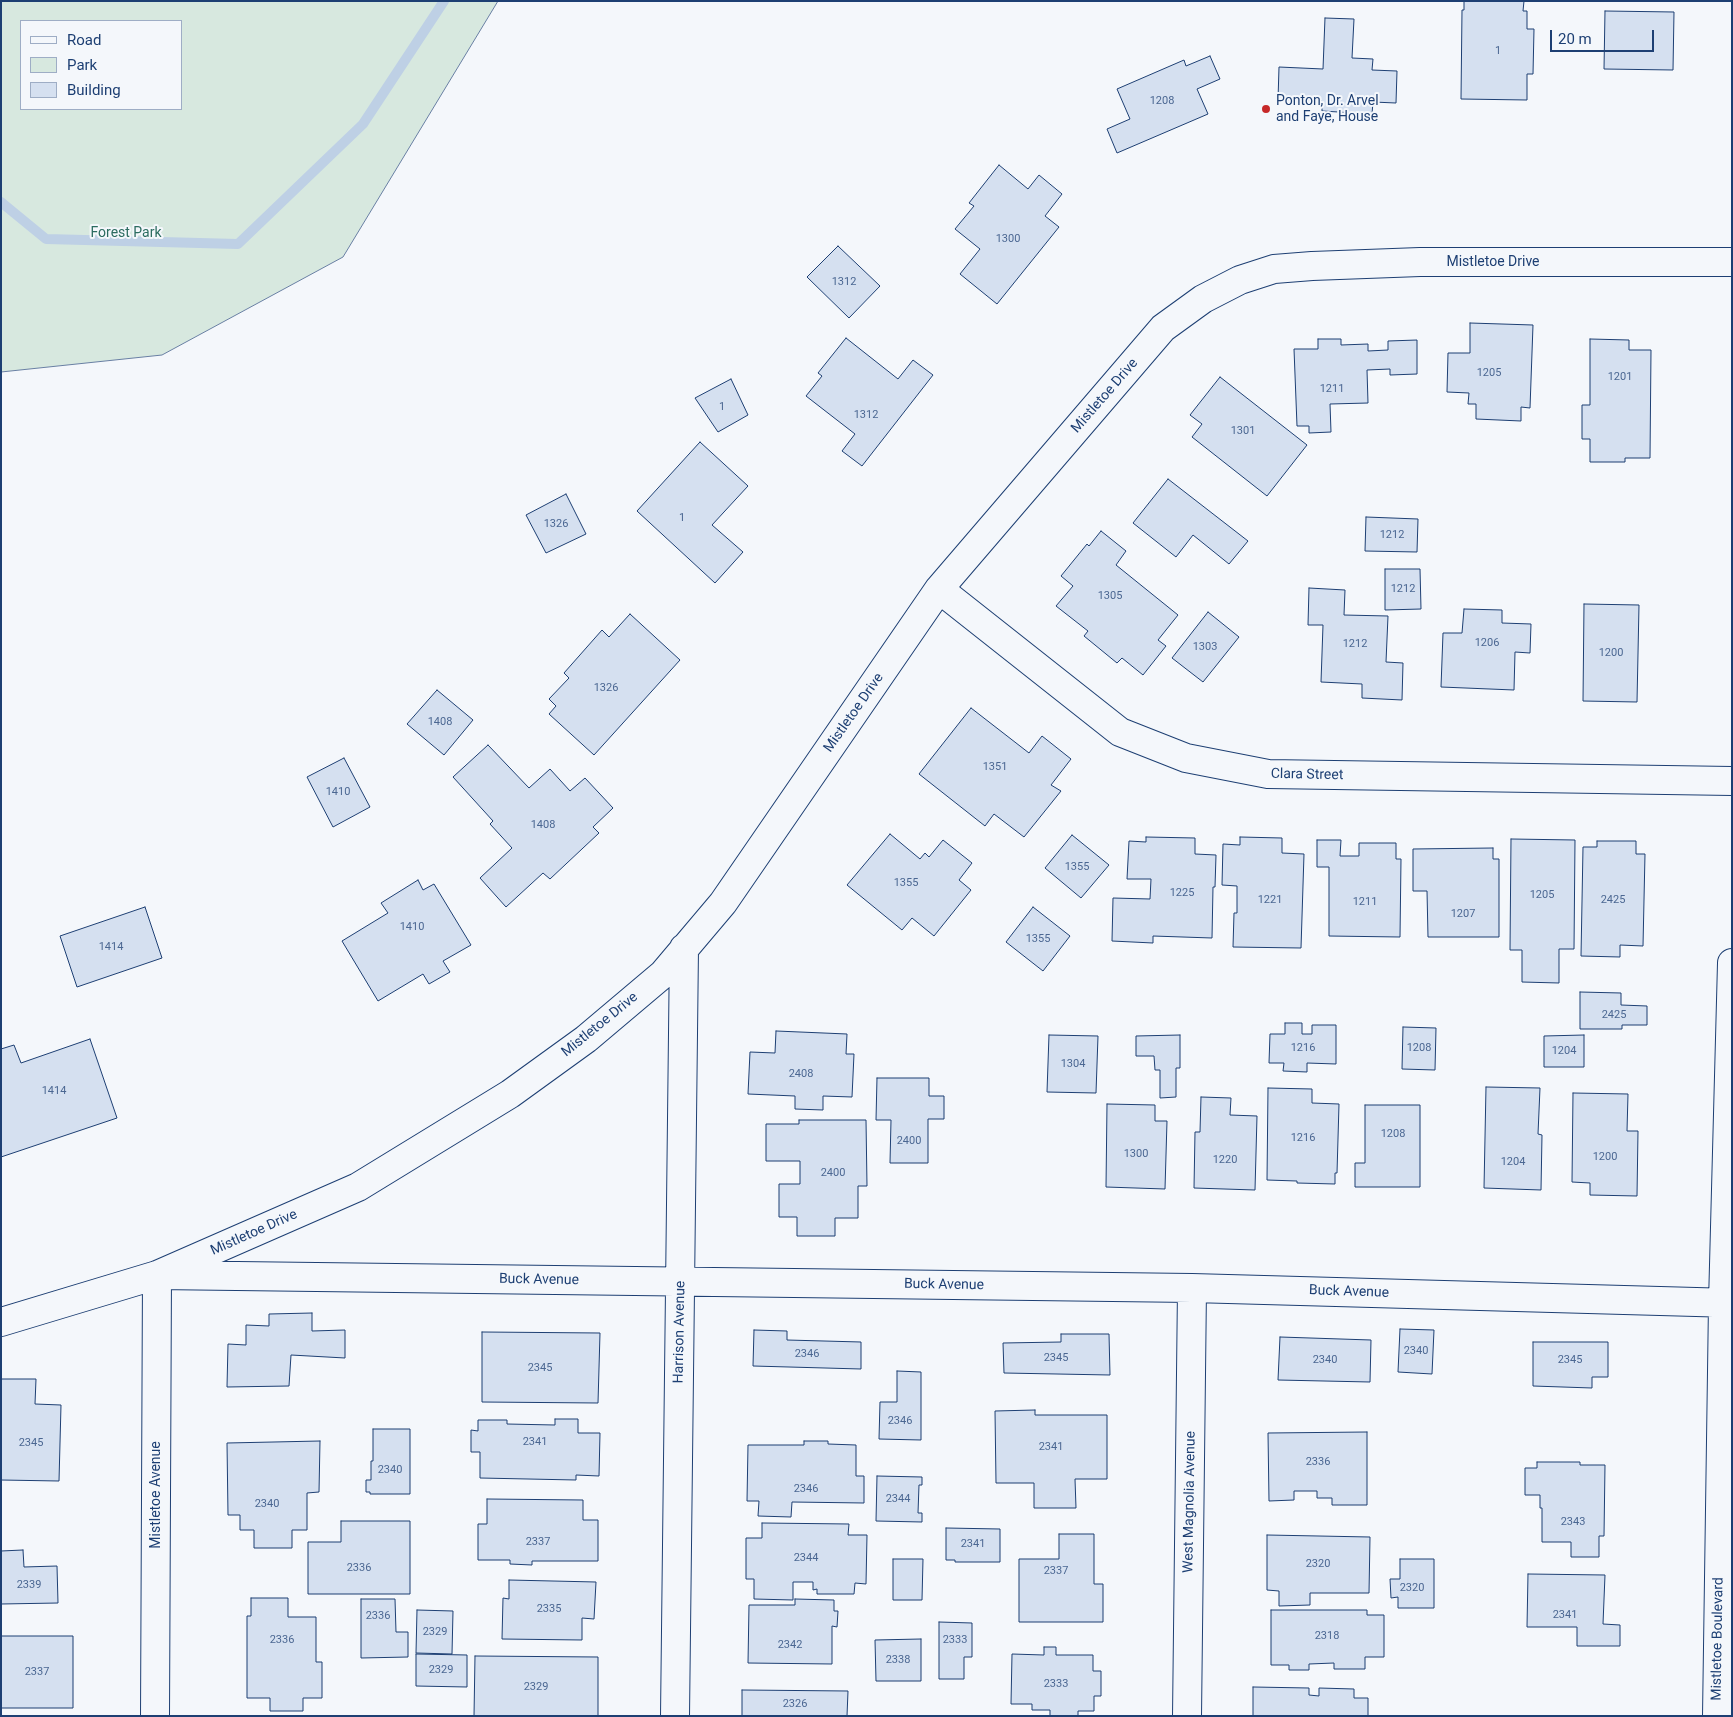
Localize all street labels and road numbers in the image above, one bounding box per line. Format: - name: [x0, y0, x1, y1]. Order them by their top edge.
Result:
- street label: Mistletoe Drive: [1446, 254, 1540, 270]
- street label: Mistletoe Drive: [1068, 355, 1142, 437]
- street label: Mistletoe Drive: [820, 670, 888, 756]
- street label: Clara Street: [1271, 766, 1343, 784]
- street label: Mistletoe Drive: [559, 989, 641, 1061]
- street label: Mistletoe Drive: [208, 1206, 300, 1260]
- street label: Buck Avenue: [499, 1271, 579, 1289]
- street label: Buck Avenue: [904, 1276, 984, 1294]
- street label: Harrison Avenue: [671, 1281, 689, 1383]
- street label: Buck Avenue: [1309, 1282, 1389, 1302]
- street label: West Magnolia Avenue: [1180, 1431, 1200, 1573]
- street label: Mistletoe Avenue: [148, 1441, 164, 1549]
- street label: Mistletoe Boulevard: [1709, 1577, 1727, 1701]

